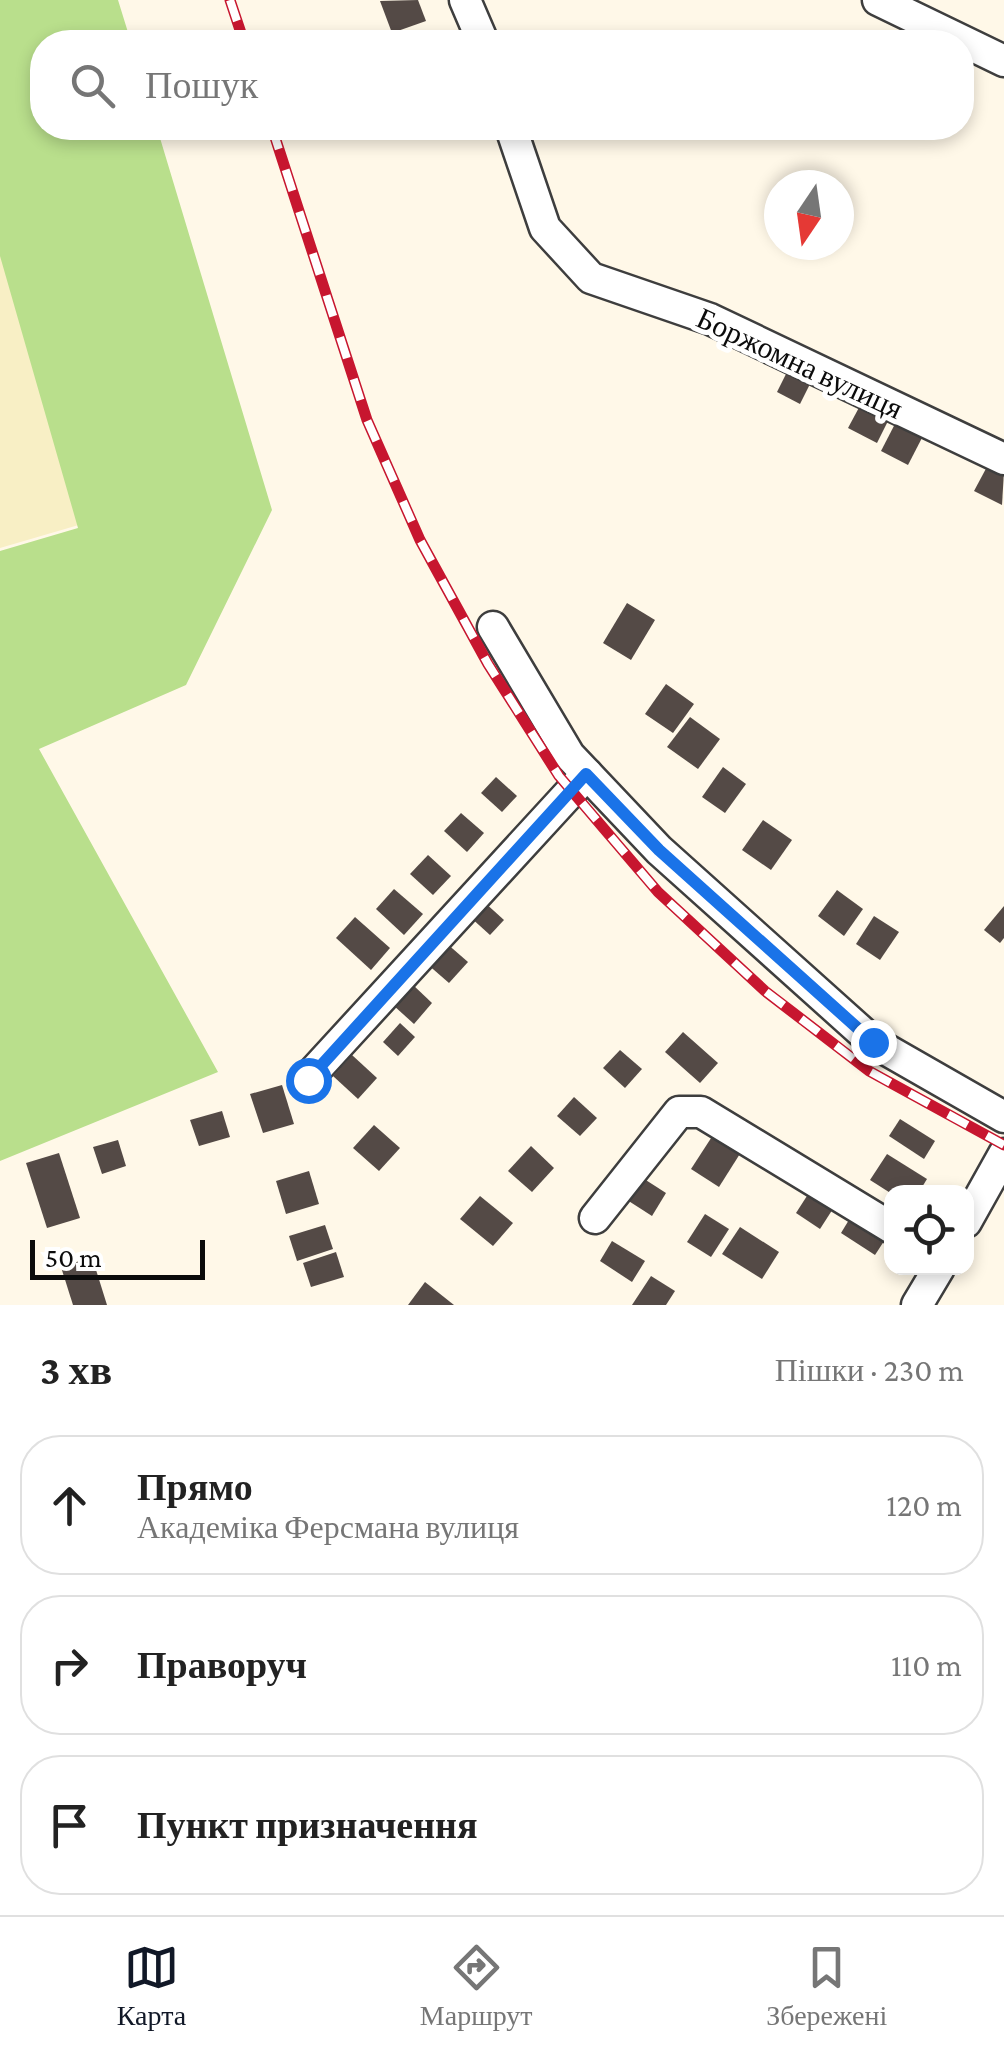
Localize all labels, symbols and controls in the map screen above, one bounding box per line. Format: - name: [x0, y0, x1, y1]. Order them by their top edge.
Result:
- search box: [30, 30, 974, 140]
- icon: search: [65, 58, 120, 113]
- text: Пошук: [145, 64, 258, 106]
- north arrow: [764, 170, 854, 260]
- street label: Боржомна вулиця: [692, 301, 908, 425]
- route end: [851, 1020, 897, 1066]
- route start: [286, 1058, 332, 1104]
- map controls: [884, 1185, 974, 1275]
- button: locate: [884, 1185, 974, 1275]
- scale bar: [30, 1235, 205, 1280]
- text: 50 m: [45, 1242, 102, 1273]
- text: 3 хв: [40, 1346, 112, 1393]
- text: Пішки · 230 m: [775, 1352, 964, 1388]
- text: Прямо: [137, 1466, 253, 1508]
- icon: ahead: [42, 1478, 97, 1533]
- text: 120 m: [886, 1487, 962, 1523]
- text: Академіка Ферсмана вулиця: [137, 1509, 519, 1545]
- icon: right: [42, 1638, 97, 1693]
- text: Праворуч: [137, 1644, 307, 1686]
- text: 110 m: [891, 1647, 962, 1683]
- icon: arrive: [42, 1798, 97, 1853]
- text: Пункт призначення: [137, 1804, 478, 1846]
- tab: Карта: [117, 1940, 186, 2032]
- tab: Маршрут: [420, 1940, 533, 2032]
- tab: Збережені: [766, 1940, 887, 2032]

